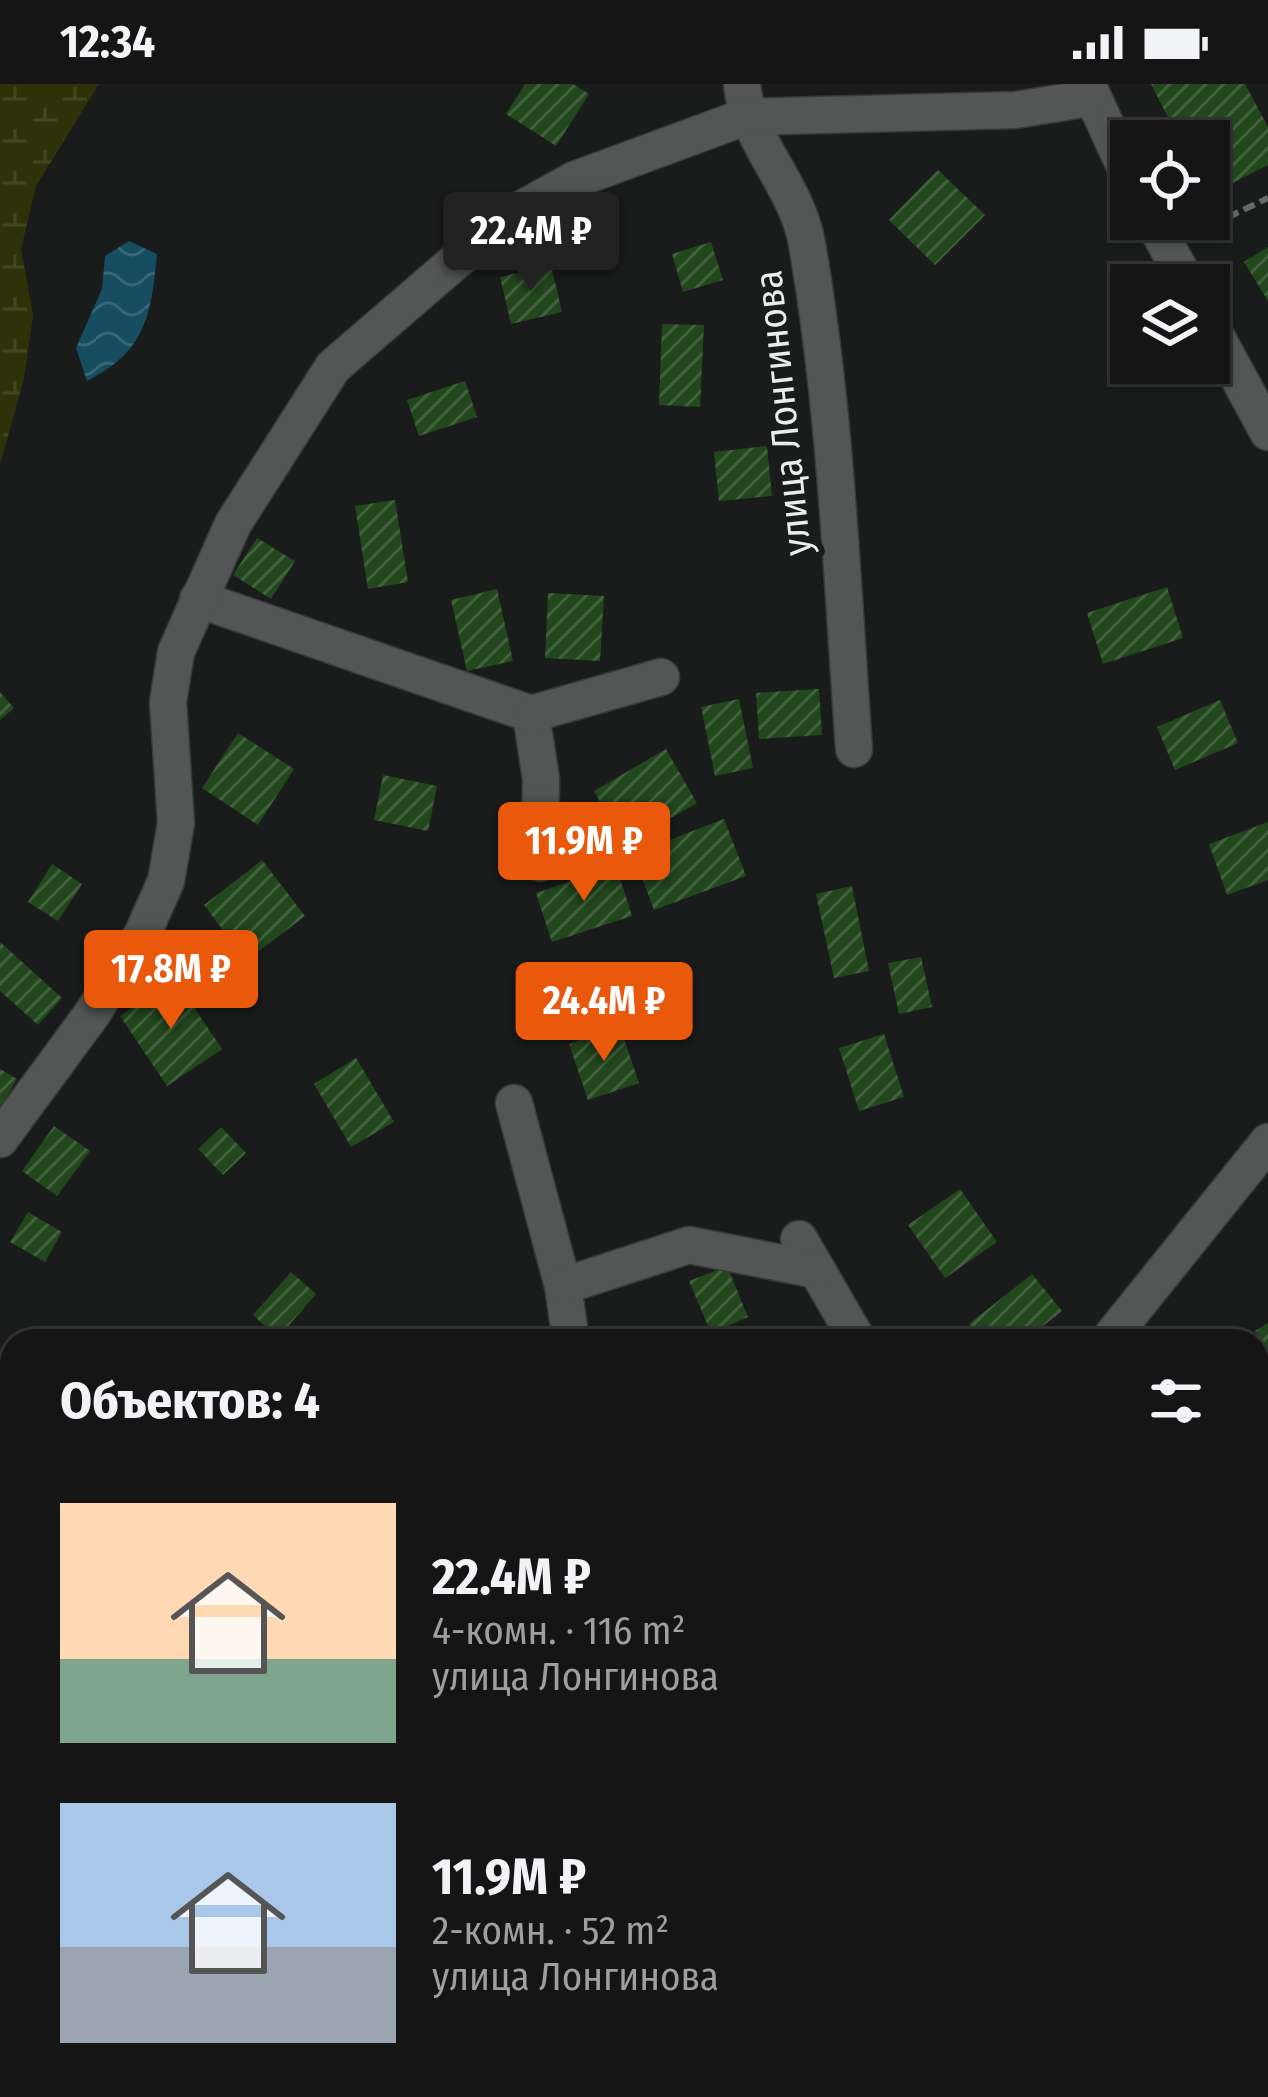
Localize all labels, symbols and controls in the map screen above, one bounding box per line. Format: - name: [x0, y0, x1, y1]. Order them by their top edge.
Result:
- text: 12:34: [60, 15, 155, 69]
- map controls: [1110, 120, 1230, 384]
- button: locate: [1110, 120, 1230, 240]
- pin: 22.4M ₽: [420, 192, 642, 294]
- text: 22.4M ₽: [470, 208, 592, 254]
- button: layers: [1110, 264, 1230, 384]
- street label: улица Лонгинова: [745, 268, 821, 558]
- pin: 11.9M ₽: [473, 802, 695, 904]
- text: 11.9M ₽: [525, 818, 643, 864]
- pin: 17.8M ₽: [60, 930, 282, 1032]
- text: 17.8M ₽: [111, 946, 231, 992]
- pin: 24.4M ₽: [493, 962, 715, 1064]
- text: 24.4M ₽: [543, 978, 665, 1024]
- icon: filters: [1143, 1368, 1209, 1434]
- text: Объектов: 4: [60, 1370, 320, 1432]
- text: 22.4M ₽: [432, 1546, 591, 1608]
- icon: home: [156, 1551, 300, 1695]
- text: 4-комн. · 116 m²: [432, 1608, 685, 1654]
- text: улица Лонгинова: [432, 1654, 719, 1700]
- text: 11.9M ₽: [432, 1846, 586, 1908]
- icon: home: [156, 1851, 300, 1995]
- text: 2-комн. · 52 m²: [432, 1908, 669, 1954]
- text: улица Лонгинова: [432, 1954, 719, 2000]

